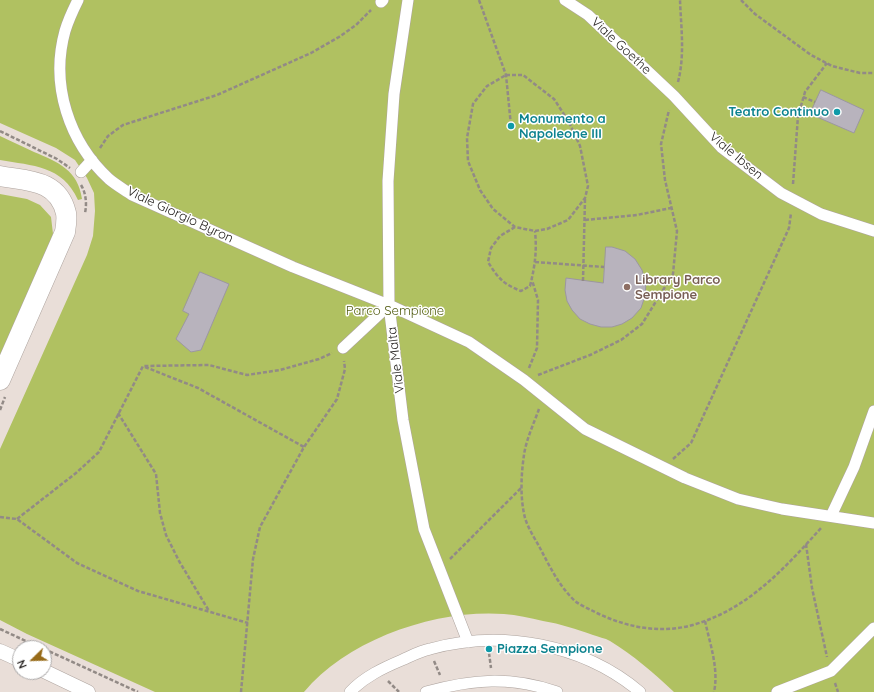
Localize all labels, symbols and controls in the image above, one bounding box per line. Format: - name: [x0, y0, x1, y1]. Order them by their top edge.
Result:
- street label: Viale Goethe: [588, 14, 654, 78]
- place label: Teatro Continuo: [728, 104, 829, 120]
- marker: Teatro Continuo: [832, 107, 842, 117]
- place label: Monumento a Napoleone III: [519, 111, 606, 142]
- marker: Monumento a Napoleone III: [506, 121, 516, 131]
- street label: Viale Ibsen: [706, 129, 766, 183]
- street label: Viale Giorgio Byron: [124, 183, 236, 247]
- place label: Library Parco Sempione: [635, 272, 720, 303]
- marker: Library Parco Sempione: [622, 282, 632, 292]
- park label: Parco Sempione: [346, 303, 444, 319]
- street label: Viale Malta: [384, 326, 408, 394]
- north arrow: [12, 640, 52, 680]
- place label: Piazza Sempione: [497, 641, 603, 657]
- marker: Piazza Sempione: [484, 644, 494, 654]
- text: N: [14, 658, 30, 671]

